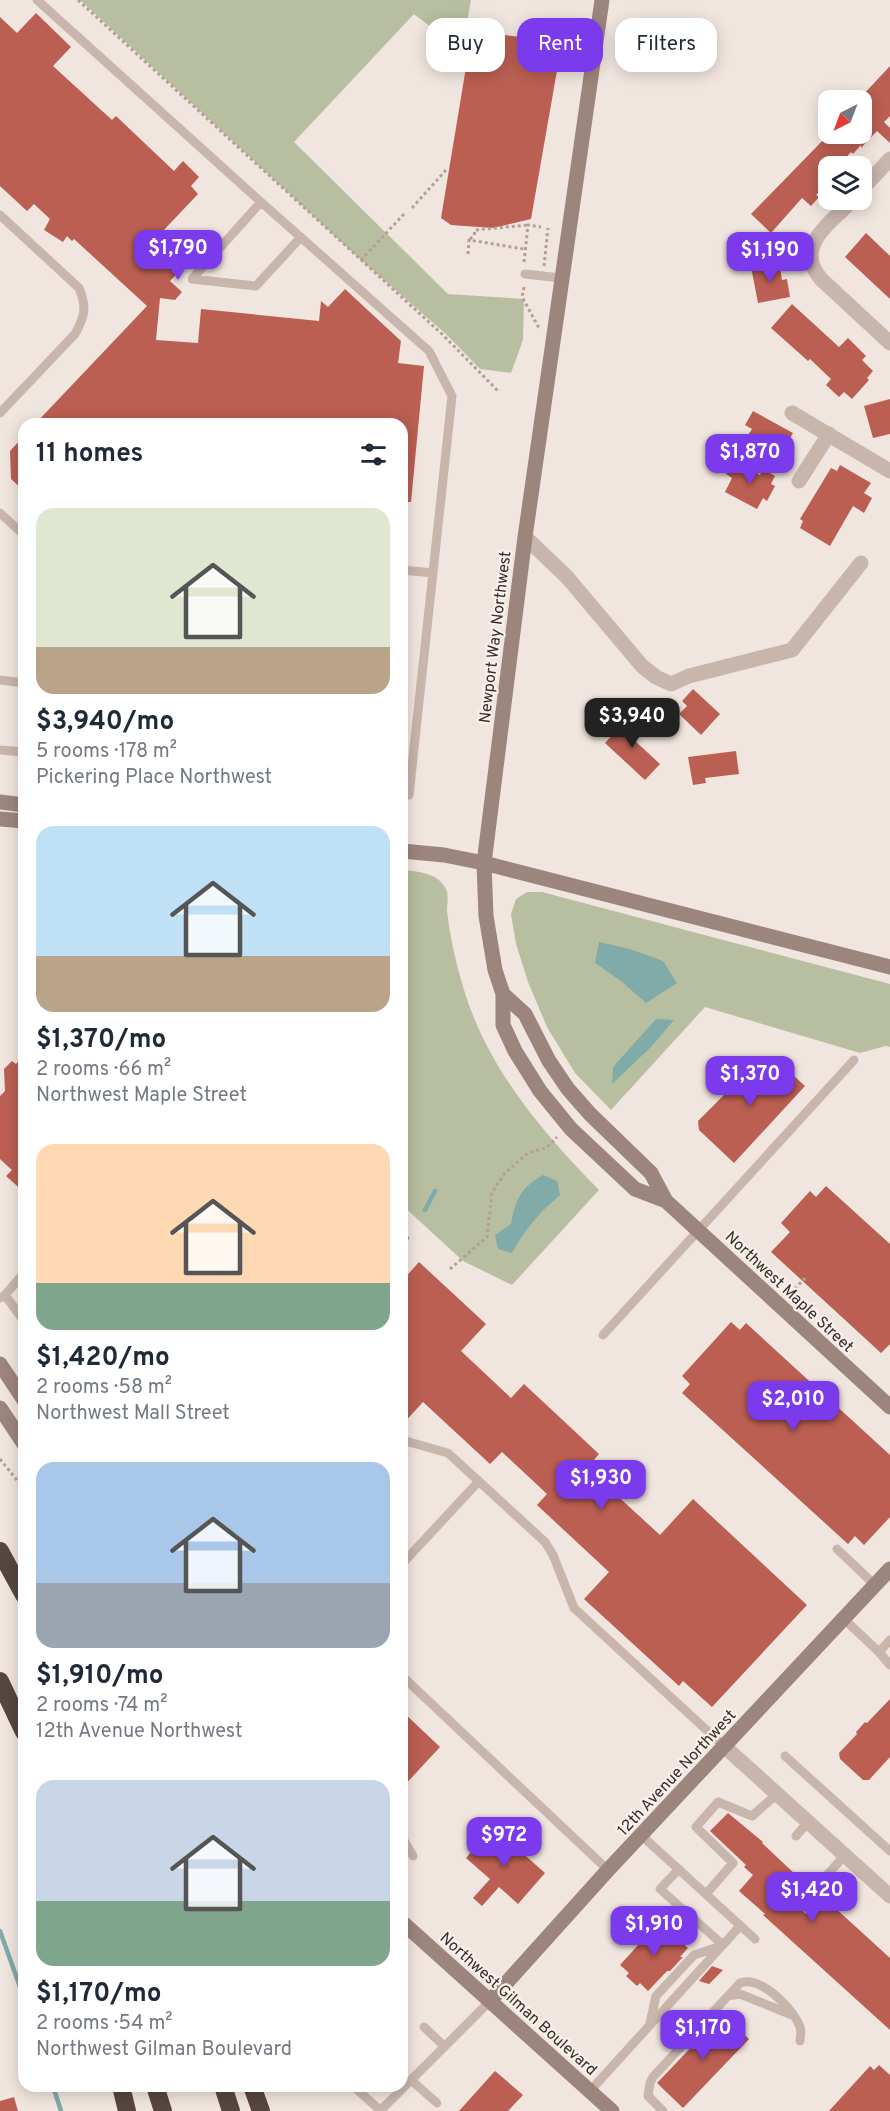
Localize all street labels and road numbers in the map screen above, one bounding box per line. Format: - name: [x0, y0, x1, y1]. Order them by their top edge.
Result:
- street label: Newport Way Northwest: [475, 550, 516, 724]
- street label: Northwest Maple Street: [720, 1228, 857, 1357]
- street label: 12th Avenue Northwest: [614, 1706, 741, 1841]
- street label: Northwest Gilman Boulevard: [435, 1929, 600, 2080]

